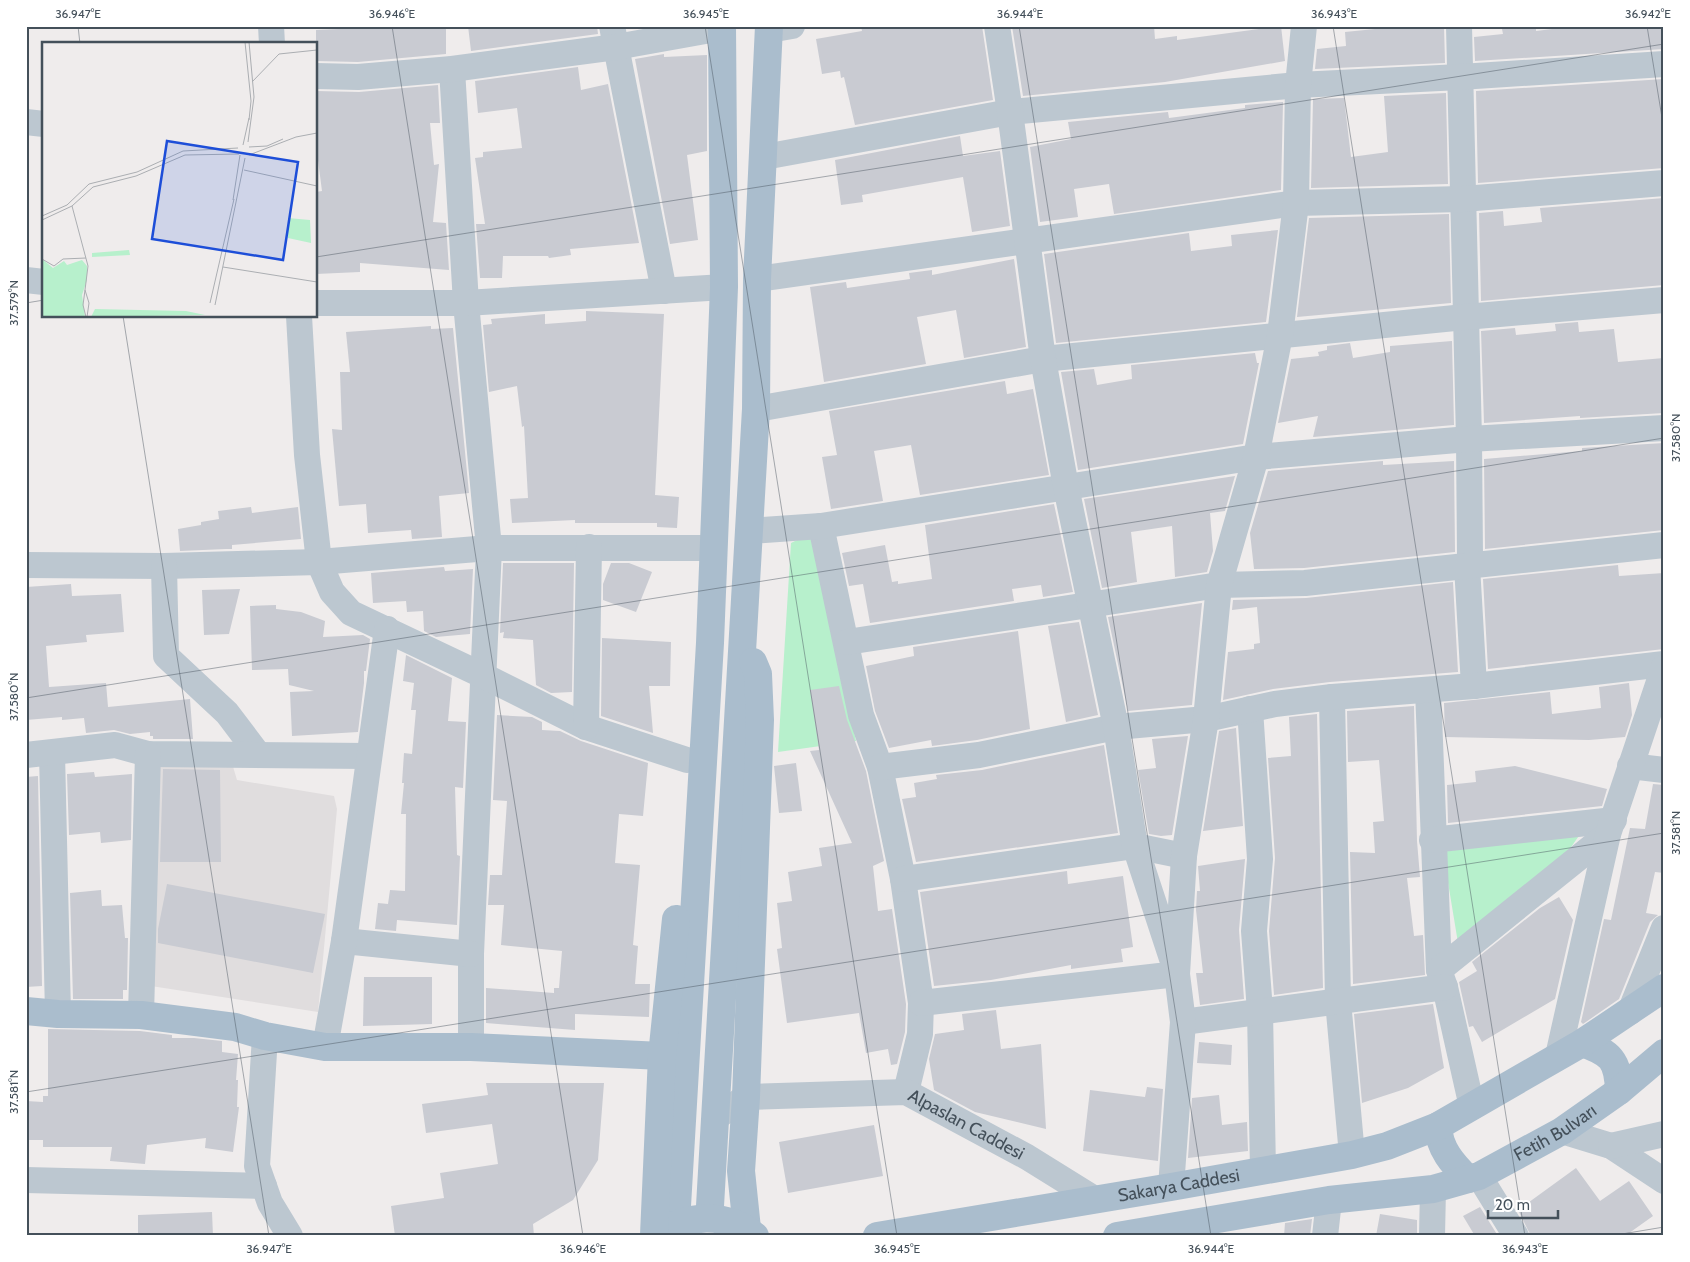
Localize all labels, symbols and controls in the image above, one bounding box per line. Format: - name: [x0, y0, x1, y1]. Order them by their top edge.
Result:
- text: 36.947°E: [55, 6, 101, 21]
- text: 36.946°E: [369, 6, 416, 21]
- text: 36.945°E: [683, 6, 729, 21]
- text: 36.944°E: [997, 6, 1044, 21]
- text: 36.943°E: [1311, 6, 1357, 21]
- text: 36.942°E: [1625, 6, 1671, 21]
- inset map: [42, 42, 318, 318]
- text: 37.579°N: [6, 280, 21, 326]
- text: 37.580°N: [1668, 414, 1683, 462]
- text: 37.580°N: [6, 673, 21, 721]
- text: 37.581°N: [1668, 811, 1683, 855]
- text: 37.581°N: [6, 1070, 21, 1114]
- street label: Alpaslan Caddesi: [904, 1084, 1028, 1165]
- street label: Fetih Bulvarı: [1510, 1099, 1601, 1166]
- street label: Sakarya Caddesi: [1116, 1164, 1241, 1207]
- scale bar: [1488, 1187, 1558, 1219]
- text: 20 m: [1495, 1196, 1530, 1214]
- text: 36.947°E: [246, 1241, 292, 1256]
- text: 36.946°E: [560, 1241, 607, 1256]
- text: 36.945°E: [874, 1241, 920, 1256]
- text: 36.944°E: [1188, 1241, 1235, 1256]
- text: 36.943°E: [1502, 1241, 1548, 1256]

